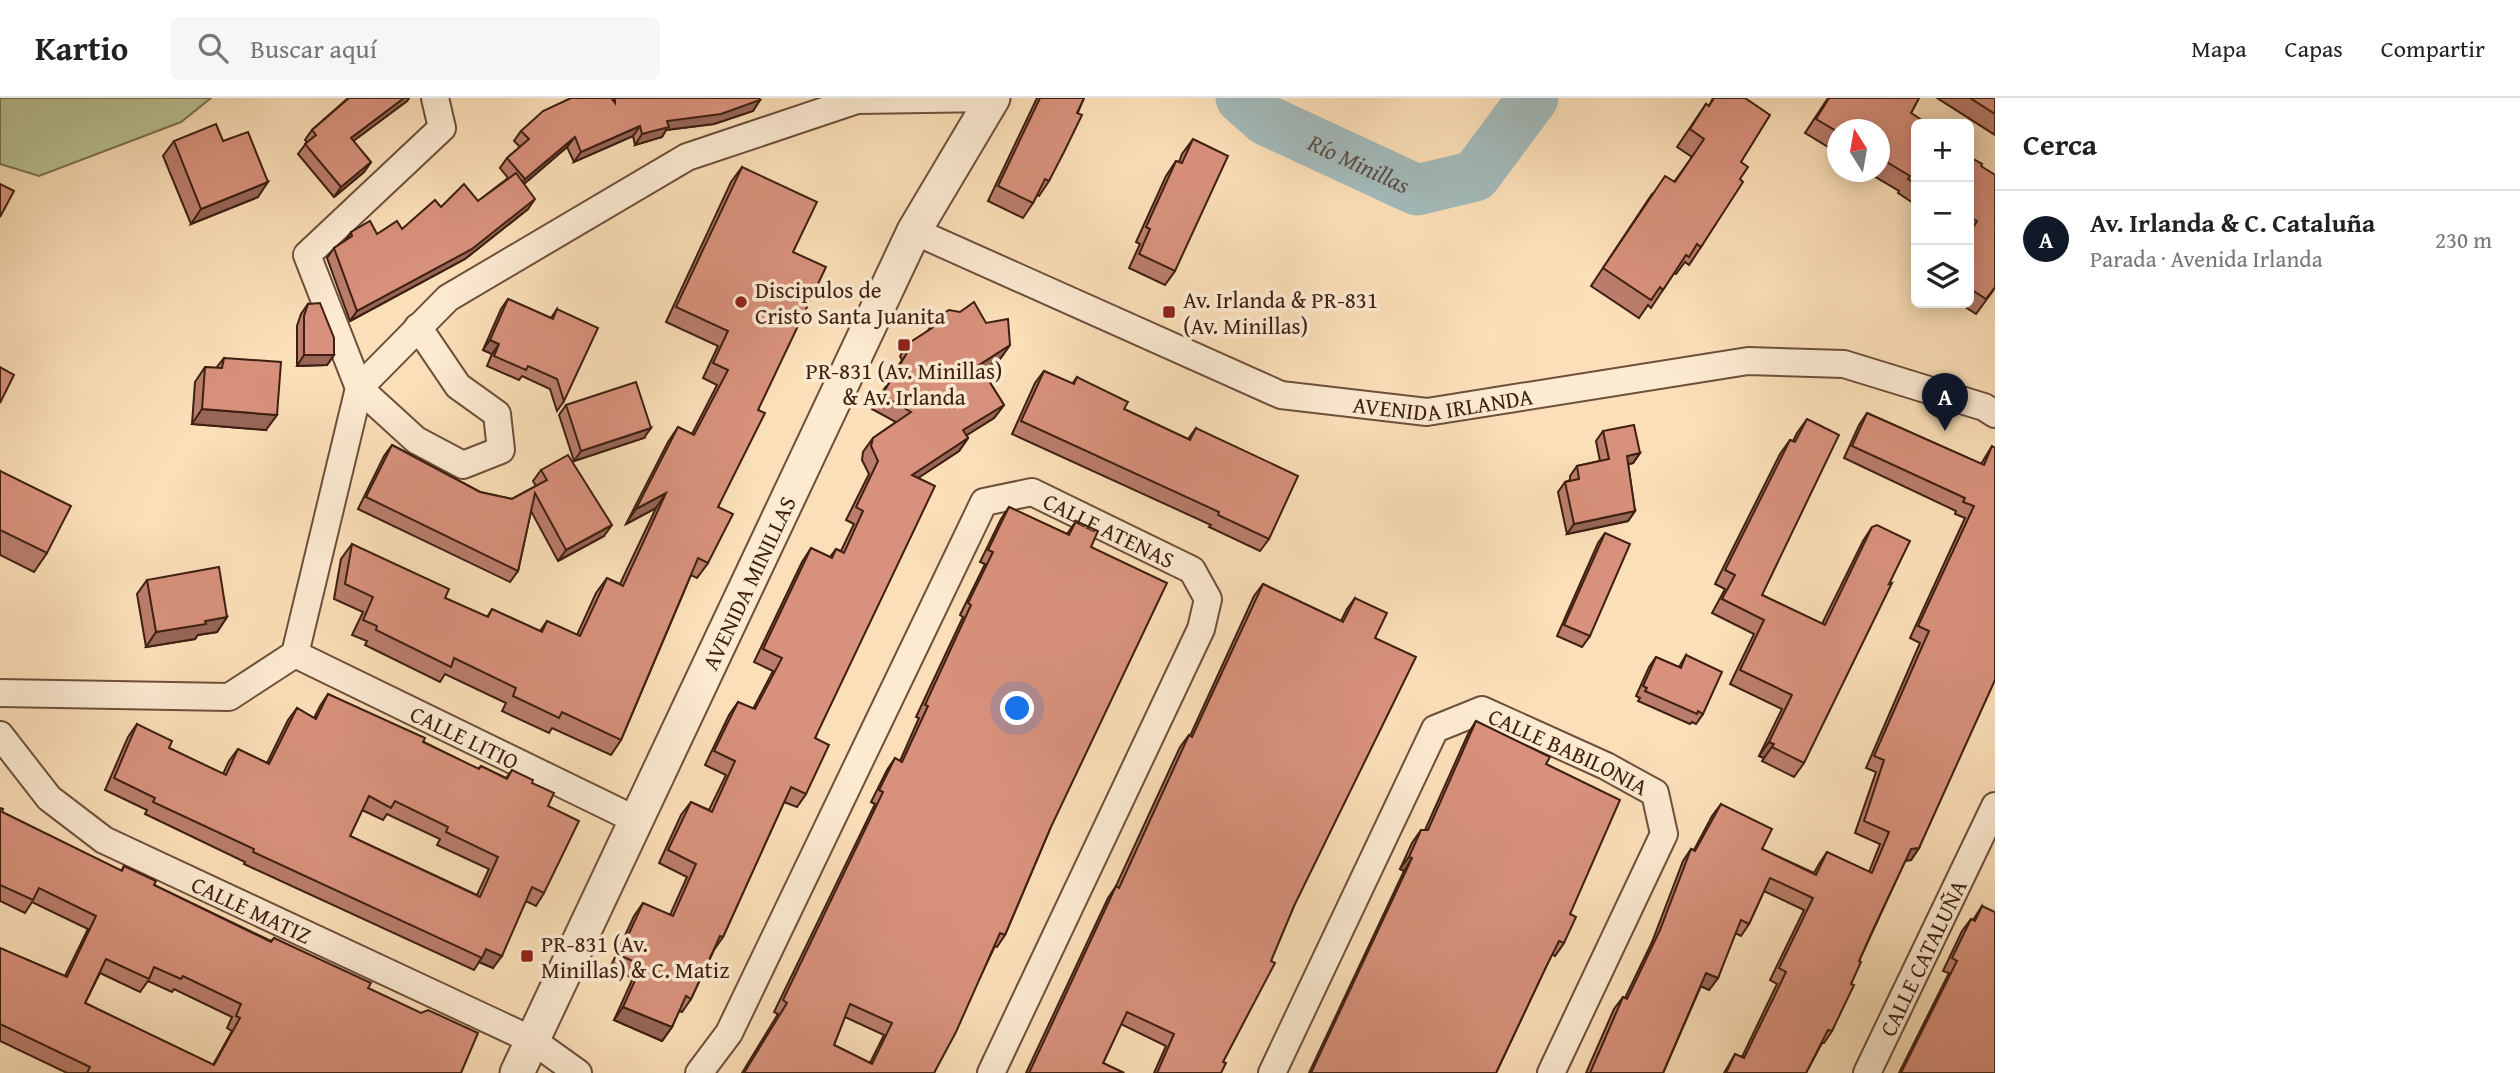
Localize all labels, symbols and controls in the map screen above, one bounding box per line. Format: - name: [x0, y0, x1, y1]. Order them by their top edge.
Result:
- search box: [170, 17, 660, 80]
- text: Kartio: [35, 24, 128, 72]
- icon: search: [194, 29, 232, 67]
- text: Buscar aquí: [250, 29, 377, 68]
- text: Mapa: [2191, 31, 2247, 66]
- text: Capas: [2285, 31, 2343, 66]
- text: Compartir: [2381, 31, 2485, 66]
- north arrow: [1827, 119, 1890, 182]
- map controls: [1911, 119, 1974, 308]
- button: +: [1911, 119, 1974, 182]
- text: Cerca: [2023, 122, 2097, 166]
- water label: Río Minillas: [1302, 124, 1416, 202]
- button: −: [1911, 182, 1974, 245]
- text: Av. Irlanda & C. Cataluña: [2090, 203, 2375, 242]
- text: A: [2039, 223, 2053, 256]
- text: 230 m: [2435, 223, 2492, 256]
- text: Parada · Avenida Irlanda: [2090, 242, 2323, 275]
- button: layers: [1911, 245, 1974, 308]
- place label: Discipulos de Cristo Santa Juanita: [755, 273, 946, 332]
- place label: Av. Irlanda & PR-831 (Av. Minillas): [1183, 283, 1378, 342]
- marker: Discipulos de Cristo Santa Juanita: [733, 294, 749, 310]
- marker: Av. Irlanda & PR-831 (Av. Minillas): [1161, 304, 1177, 320]
- marker: PR-831 (Av. Minillas) & Av. Irlanda: [896, 337, 912, 353]
- place label: PR-831 (Av. Minillas) & Av. Irlanda: [806, 354, 1002, 413]
- pin: A: [1922, 373, 1968, 431]
- street label: AVENIDA IRLANDA: [1351, 379, 1535, 428]
- street label: CALLE ATENAS: [1038, 484, 1181, 576]
- street label: AVENIDA MINILLAS: [693, 490, 803, 675]
- your location: [1000, 691, 1034, 725]
- street label: CALLE LITIO: [405, 696, 525, 777]
- street label: CALLE BABILONIA: [1483, 699, 1655, 803]
- street label: CALLE MATIZ: [186, 867, 317, 951]
- street label: CALLE CATALUÑA: [1871, 874, 1974, 1042]
- place label: PR-831 (Av. Minillas) & C. Matiz: [541, 927, 729, 986]
- marker: PR-831 (Av. Minillas) & C. Matiz: [519, 948, 535, 964]

